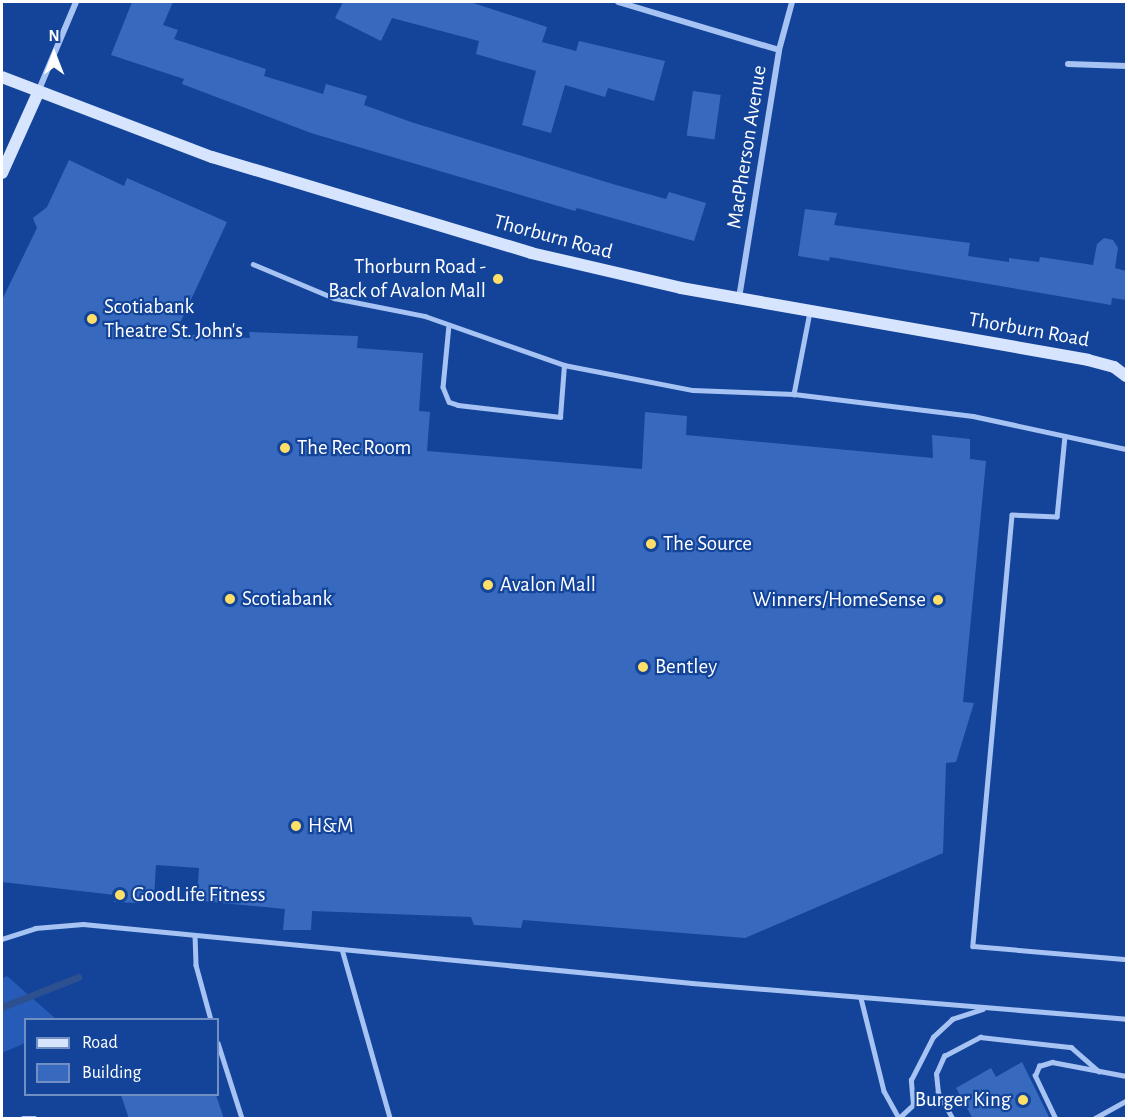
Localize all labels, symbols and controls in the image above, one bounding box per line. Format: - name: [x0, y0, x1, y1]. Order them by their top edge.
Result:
- north arrow: [24, 24, 84, 84]
- text: N: [48, 28, 60, 44]
- street label: MacPherson Avenue: [722, 63, 772, 231]
- street label: Thorburn Road: [491, 209, 615, 265]
- place label: Thorburn Road - Back of Avalon Mall: [328, 254, 486, 304]
- marker: Thorburn Road - Back of Avalon Mall: [491, 272, 505, 286]
- place label: Scotiabank Theatre St. John's: [104, 294, 243, 344]
- street label: Thorburn Road: [967, 307, 1091, 353]
- marker: Scotiabank Theatre St. John's: [85, 312, 99, 326]
- place label: The Rec Room: [297, 435, 411, 461]
- marker: The Rec Room: [278, 441, 292, 455]
- place label: The Source: [663, 531, 752, 557]
- marker: The Source: [644, 537, 658, 551]
- place label: Avalon Mall: [500, 572, 596, 598]
- marker: Avalon Mall: [481, 578, 495, 592]
- place label: Scotiabank: [242, 586, 332, 612]
- place label: Winners/HomeSense: [752, 587, 926, 613]
- marker: Scotiabank: [223, 592, 237, 606]
- marker: Winners/HomeSense: [931, 593, 945, 607]
- place label: Bentley: [655, 654, 717, 680]
- marker: Bentley: [636, 660, 650, 674]
- place label: H&M: [308, 813, 354, 839]
- marker: H&M: [289, 819, 303, 833]
- place label: GoodLife Fitness: [132, 882, 266, 908]
- marker: GoodLife Fitness: [113, 888, 127, 902]
- legend: [24, 1018, 219, 1096]
- text: Road: [82, 1034, 118, 1052]
- text: Building: [82, 1064, 141, 1082]
- place label: Burger King: [915, 1087, 1011, 1113]
- marker: Burger King: [1016, 1093, 1030, 1107]

